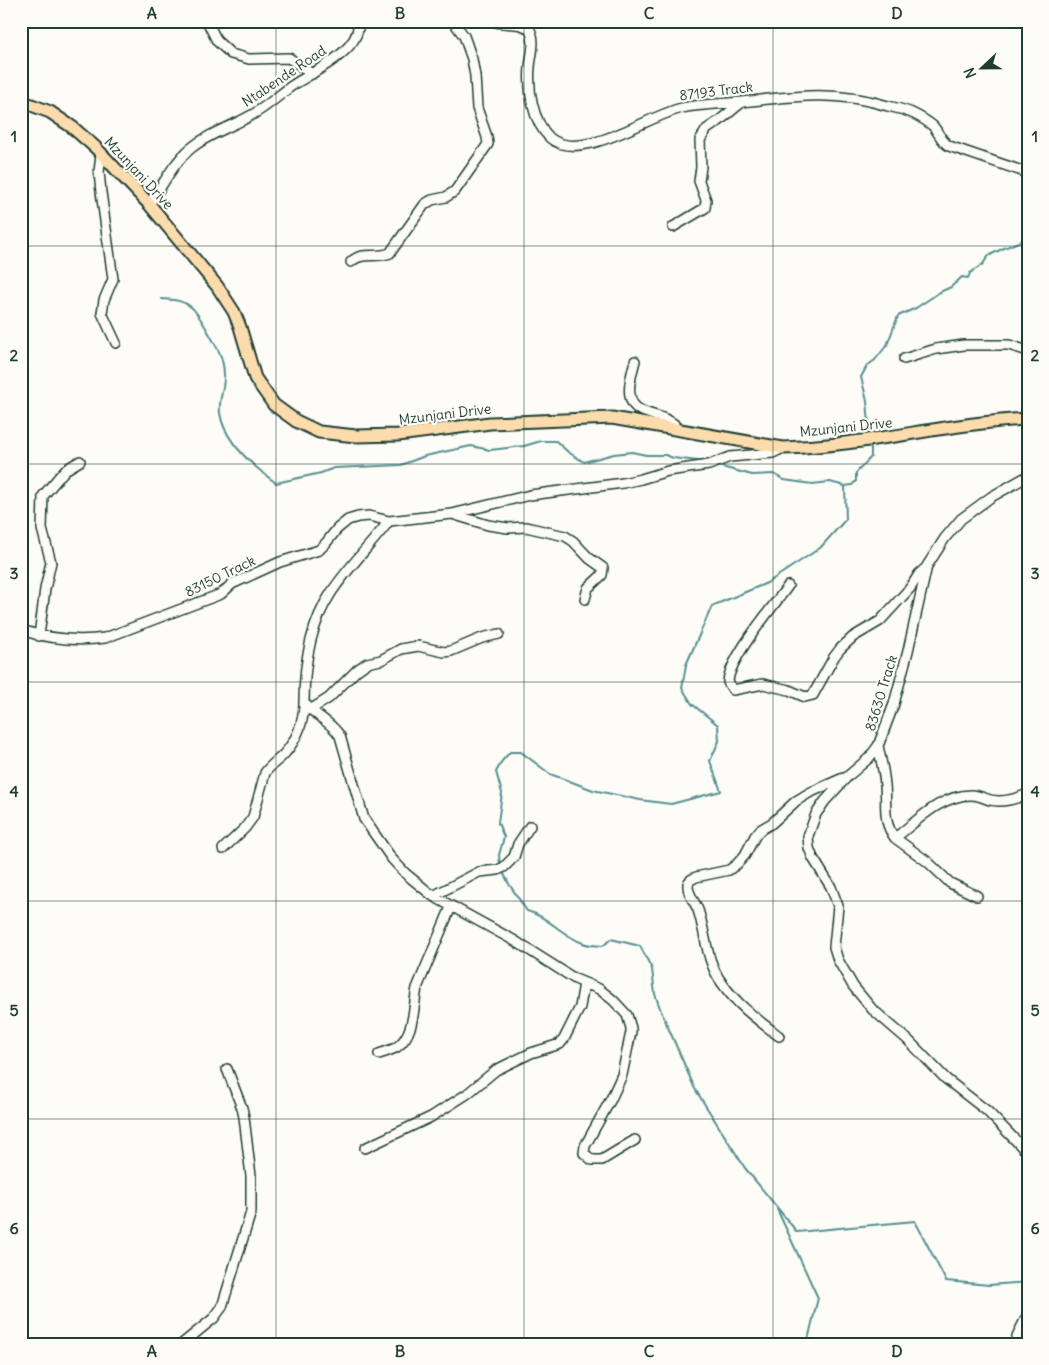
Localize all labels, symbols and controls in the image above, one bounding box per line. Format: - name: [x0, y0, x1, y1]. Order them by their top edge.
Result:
- text: A: [147, 3, 157, 23]
- text: B: [395, 3, 406, 23]
- text: C: [644, 3, 655, 23]
- text: D: [891, 3, 903, 23]
- street label: Ntabende Road: [239, 41, 329, 111]
- north arrow: [956, 42, 1006, 92]
- text: N: [960, 65, 980, 81]
- street label: 87193 Track: [678, 78, 754, 104]
- text: 1: [11, 126, 17, 146]
- text: 1: [1032, 126, 1038, 146]
- street label: Mzunjani Drive: [101, 133, 177, 213]
- text: 2: [10, 345, 19, 365]
- text: 2: [1031, 345, 1040, 365]
- street label: Mzunjani Drive: [398, 399, 492, 429]
- street label: Mzunjani Drive: [799, 413, 893, 441]
- street label: 83150 Track: [182, 551, 258, 601]
- text: 3: [9, 563, 19, 583]
- text: 3: [1030, 563, 1040, 583]
- street label: 83630 Track: [861, 653, 901, 733]
- text: 4: [9, 781, 19, 801]
- text: 4: [1030, 781, 1040, 801]
- text: 5: [9, 1000, 19, 1020]
- text: 5: [1030, 1000, 1040, 1020]
- text: 6: [9, 1218, 19, 1238]
- text: 6: [1030, 1218, 1040, 1238]
- text: A: [147, 1341, 157, 1361]
- text: B: [395, 1341, 406, 1361]
- text: C: [644, 1341, 655, 1361]
- text: D: [891, 1341, 903, 1361]

